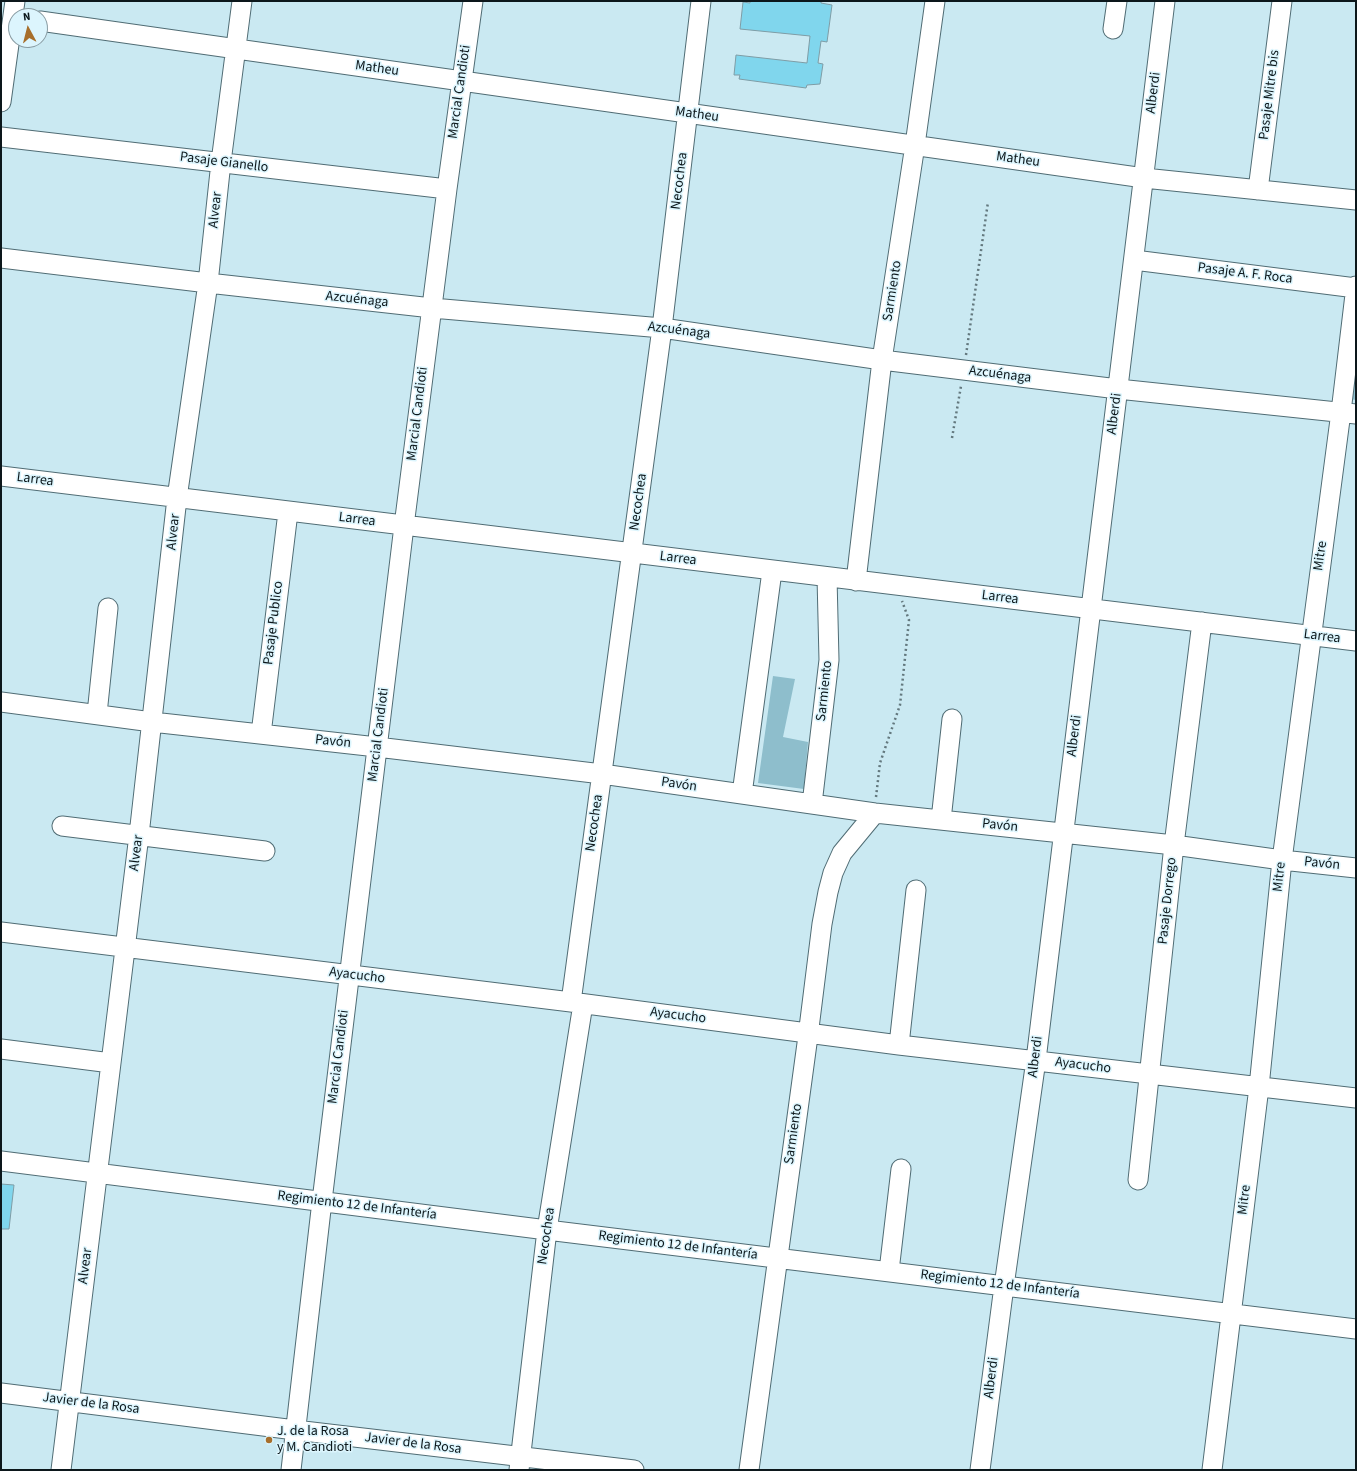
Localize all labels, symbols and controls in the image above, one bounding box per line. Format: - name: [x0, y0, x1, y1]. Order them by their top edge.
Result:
- north arrow: [8, 8, 48, 48]
- text: N: [22, 9, 31, 24]
- street label: Marcial Candioti: [445, 44, 475, 140]
- street label: Pasaje Mitre bis: [1256, 49, 1284, 141]
- street label: Matheu: [354, 58, 400, 80]
- street label: Alberdi: [1143, 71, 1165, 115]
- street label: Matheu: [674, 104, 720, 126]
- street label: Pasaje Gianello: [179, 149, 269, 177]
- street label: Matheu: [995, 149, 1041, 171]
- street label: Necochea: [668, 151, 692, 211]
- street label: Alvear: [206, 191, 226, 229]
- street label: Sarmiento: [880, 259, 906, 323]
- street label: Pasaje A. F. Roca: [1197, 260, 1293, 288]
- street label: Azcuénaga: [325, 288, 389, 312]
- street label: Azcuénaga: [647, 319, 711, 343]
- street label: Azcuénaga: [968, 363, 1032, 387]
- street label: Marcial Candioti: [404, 366, 432, 462]
- street label: Alberdi: [1104, 392, 1126, 436]
- street label: Larrea: [15, 469, 55, 491]
- street label: Necochea: [627, 472, 651, 532]
- street label: Larrea: [337, 509, 377, 531]
- street label: Alvear: [164, 513, 184, 551]
- street label: Mitre: [1311, 540, 1331, 572]
- street label: Larrea: [658, 548, 698, 570]
- street label: Pasaje Publico: [261, 580, 287, 666]
- street label: Larrea: [980, 587, 1020, 609]
- street label: Larrea: [1302, 626, 1342, 648]
- street label: Sarmiento: [813, 660, 837, 722]
- street label: Marcial Candioti: [365, 687, 393, 783]
- street label: Alberdi: [1064, 714, 1086, 758]
- street label: Pavón: [314, 732, 352, 752]
- street label: Pavón: [660, 774, 698, 796]
- street label: Necochea: [583, 793, 607, 853]
- street label: Pavón: [981, 816, 1019, 836]
- street label: Alvear: [126, 834, 148, 872]
- street label: Pavón: [1303, 854, 1341, 874]
- street label: Pasaje Dorrego: [1155, 857, 1181, 945]
- street label: Mitre: [1270, 861, 1290, 893]
- street label: Ayacucho: [328, 964, 386, 988]
- street label: Ayacucho: [649, 1004, 707, 1028]
- street label: Marcial Candioti: [325, 1009, 353, 1105]
- street label: Alberdi: [1025, 1035, 1047, 1079]
- street label: Ayacucho: [1054, 1054, 1112, 1078]
- street label: Sarmiento: [781, 1103, 807, 1165]
- street label: Mitre: [1235, 1184, 1255, 1216]
- street label: Regimiento 12 de Infantería: [276, 1188, 438, 1224]
- street label: Necochea: [535, 1206, 559, 1266]
- street label: Regimiento 12 de Infantería: [597, 1228, 759, 1264]
- street label: Alvear: [75, 1247, 97, 1285]
- street label: Regimiento 12 de Infantería: [919, 1267, 1081, 1303]
- street label: Alberdi: [981, 1356, 1003, 1400]
- street label: Javier de la Rosa: [42, 1390, 140, 1418]
- place label: J. de la Rosa y M. Candioti: [277, 1424, 352, 1456]
- street label: Javier de la Rosa: [364, 1430, 462, 1458]
- marker: J. de la Rosa y M. Candioti: [264, 1435, 274, 1445]

